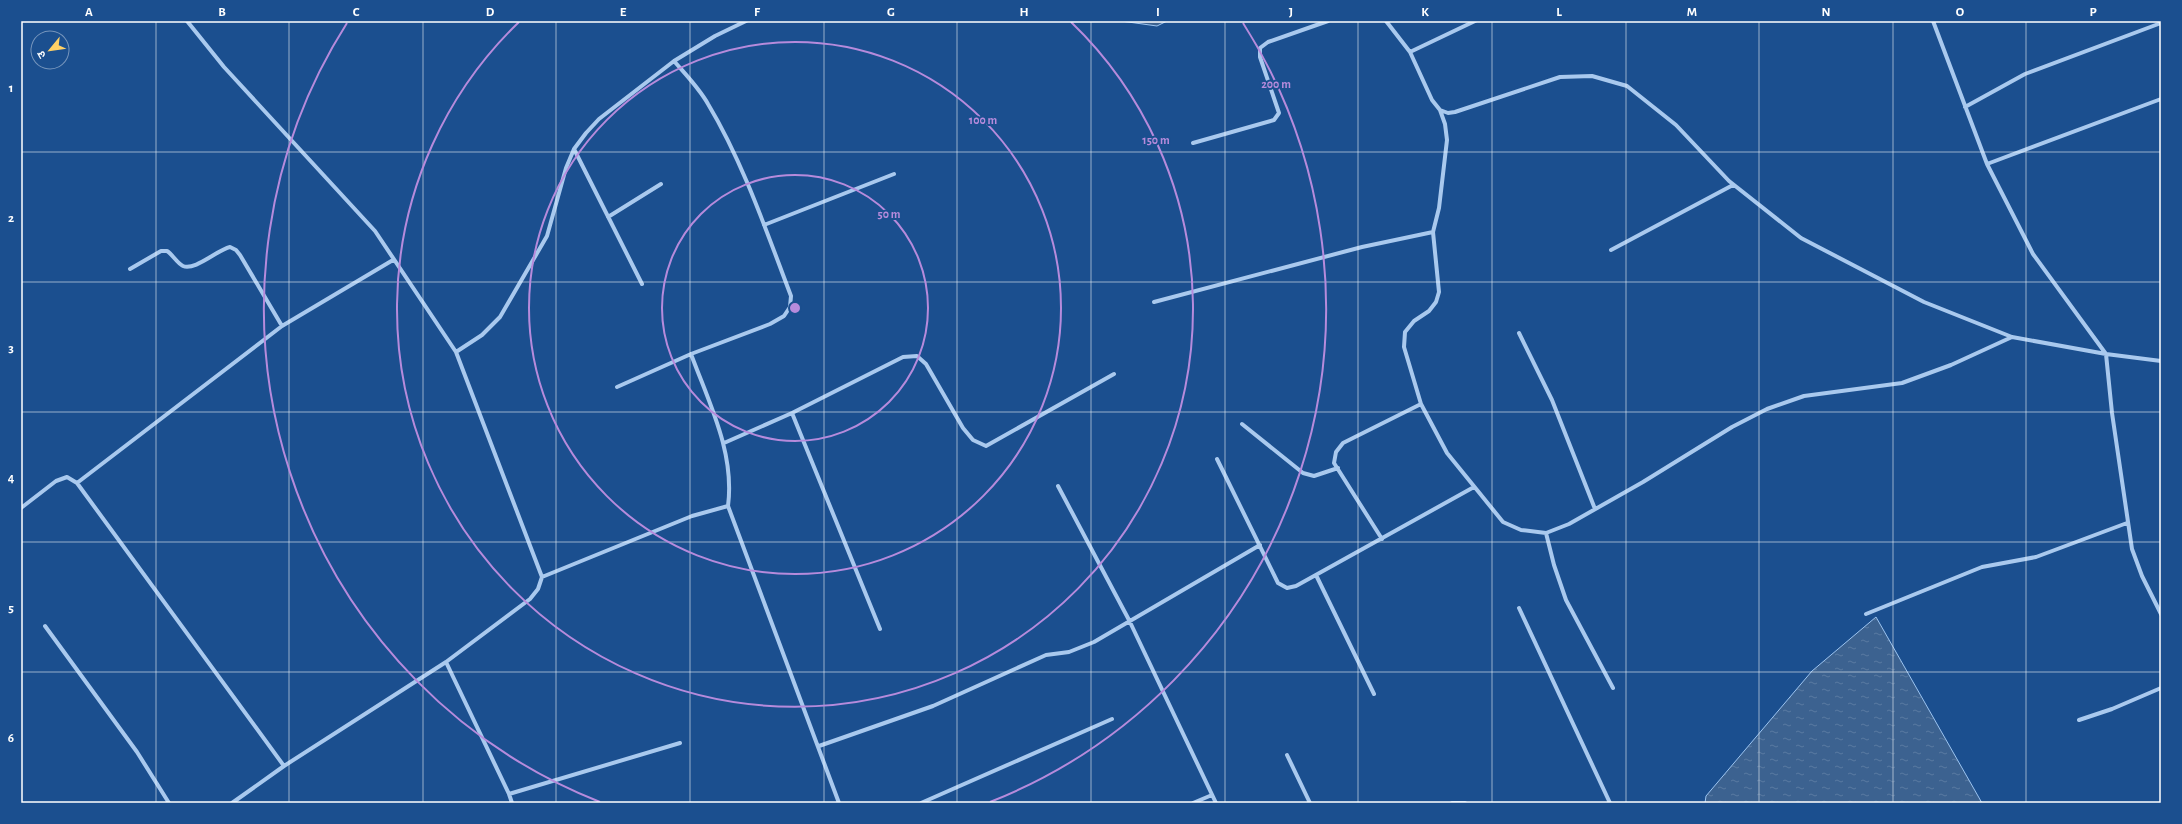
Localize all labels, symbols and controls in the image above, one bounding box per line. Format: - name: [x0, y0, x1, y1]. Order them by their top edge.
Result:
- text: A: [85, 6, 93, 19]
- text: B: [218, 6, 226, 19]
- text: C: [353, 6, 360, 19]
- text: D: [486, 6, 495, 19]
- text: E: [620, 6, 627, 19]
- text: F: [754, 6, 761, 19]
- text: G: [887, 6, 895, 19]
- text: H: [1019, 6, 1029, 19]
- text: I: [1156, 6, 1160, 19]
- text: J: [1289, 6, 1293, 19]
- text: K: [1421, 6, 1429, 19]
- text: L: [1556, 6, 1562, 19]
- text: M: [1687, 6, 1697, 19]
- text: N: [1821, 6, 1831, 19]
- text: O: [1956, 6, 1965, 19]
- text: P: [2089, 6, 2097, 19]
- north arrow: [30, 30, 70, 70]
- text: उ: [35, 49, 48, 60]
- text: 200 m: [1261, 78, 1291, 90]
- text: 1: [9, 82, 13, 95]
- text: 100 m: [969, 114, 997, 126]
- text: 150 m: [1142, 134, 1170, 146]
- text: 50 m: [878, 208, 901, 220]
- text: 2: [8, 212, 14, 225]
- centre of rings: [788, 301, 802, 315]
- text: 3: [8, 342, 14, 355]
- text: 4: [8, 472, 15, 485]
- text: 5: [8, 602, 14, 615]
- text: 6: [8, 732, 14, 745]

